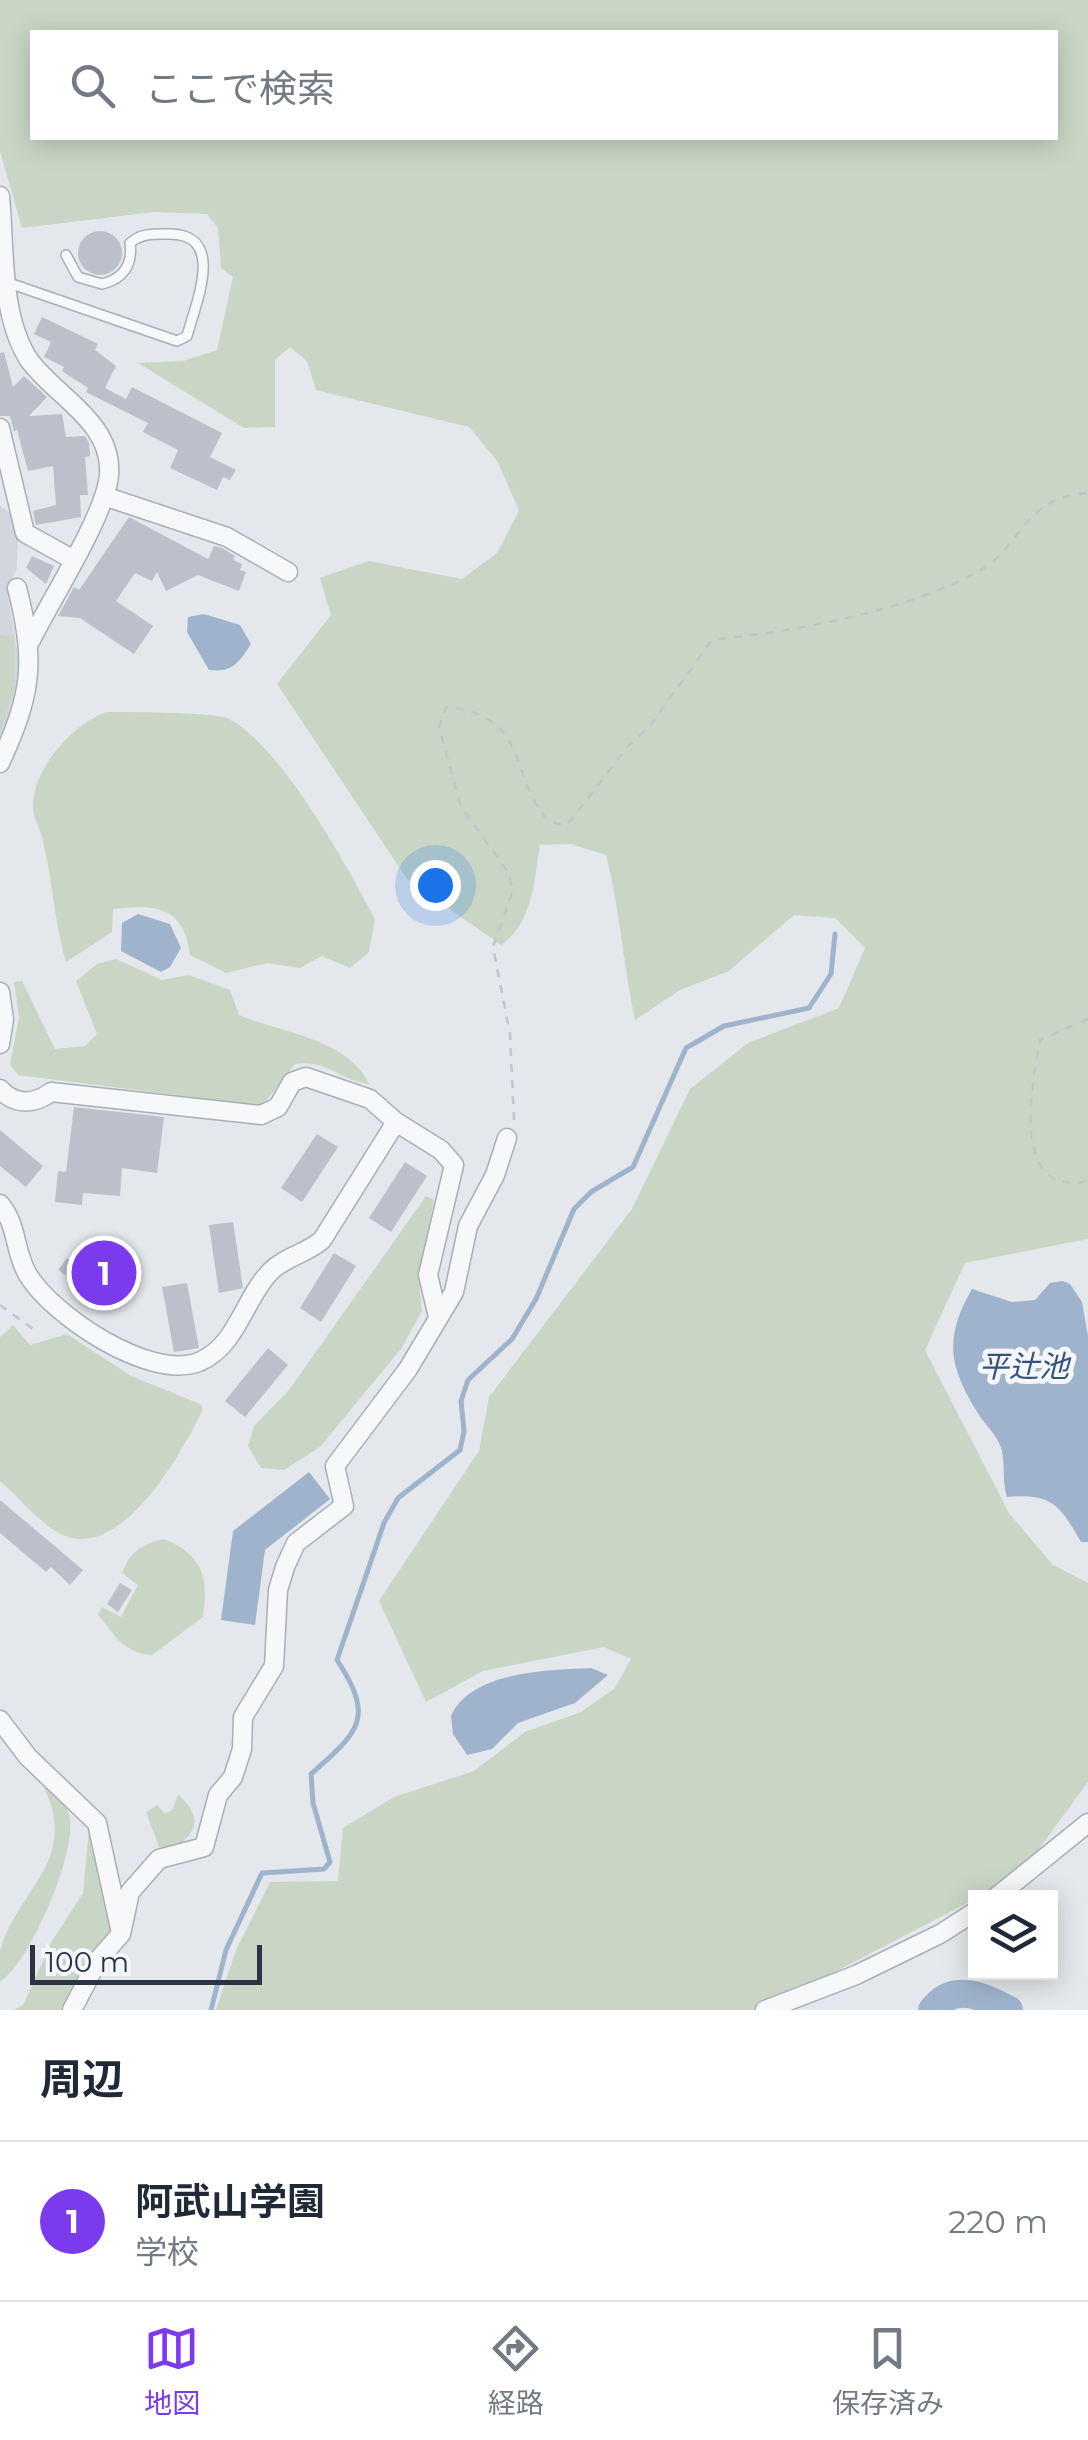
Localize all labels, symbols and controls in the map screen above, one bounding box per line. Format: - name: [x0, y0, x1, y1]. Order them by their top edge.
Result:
- search box: [30, 30, 1058, 140]
- icon: search: [65, 58, 120, 113]
- text: ここで検索: [145, 65, 335, 112]
- your location: [410, 860, 461, 911]
- pin: 1: [72, 1236, 136, 1310]
- water label: 平辻池: [979, 1348, 1072, 1385]
- map controls: [968, 1890, 1058, 1980]
- button: layers: [968, 1890, 1058, 1980]
- scale bar: [30, 1940, 262, 1984]
- text: 100 m: [45, 1945, 129, 1979]
- text: 周辺: [40, 2053, 124, 2105]
- text: 阿武山学園: [135, 2178, 325, 2225]
- text: 1: [66, 2202, 79, 2241]
- text: 220 m: [948, 2202, 1048, 2241]
- text: 学校: [135, 2232, 199, 2271]
- tab: 地図: [144, 2321, 200, 2421]
- tab: 経路: [488, 2321, 544, 2421]
- tab: 保存済み: [832, 2321, 944, 2421]

